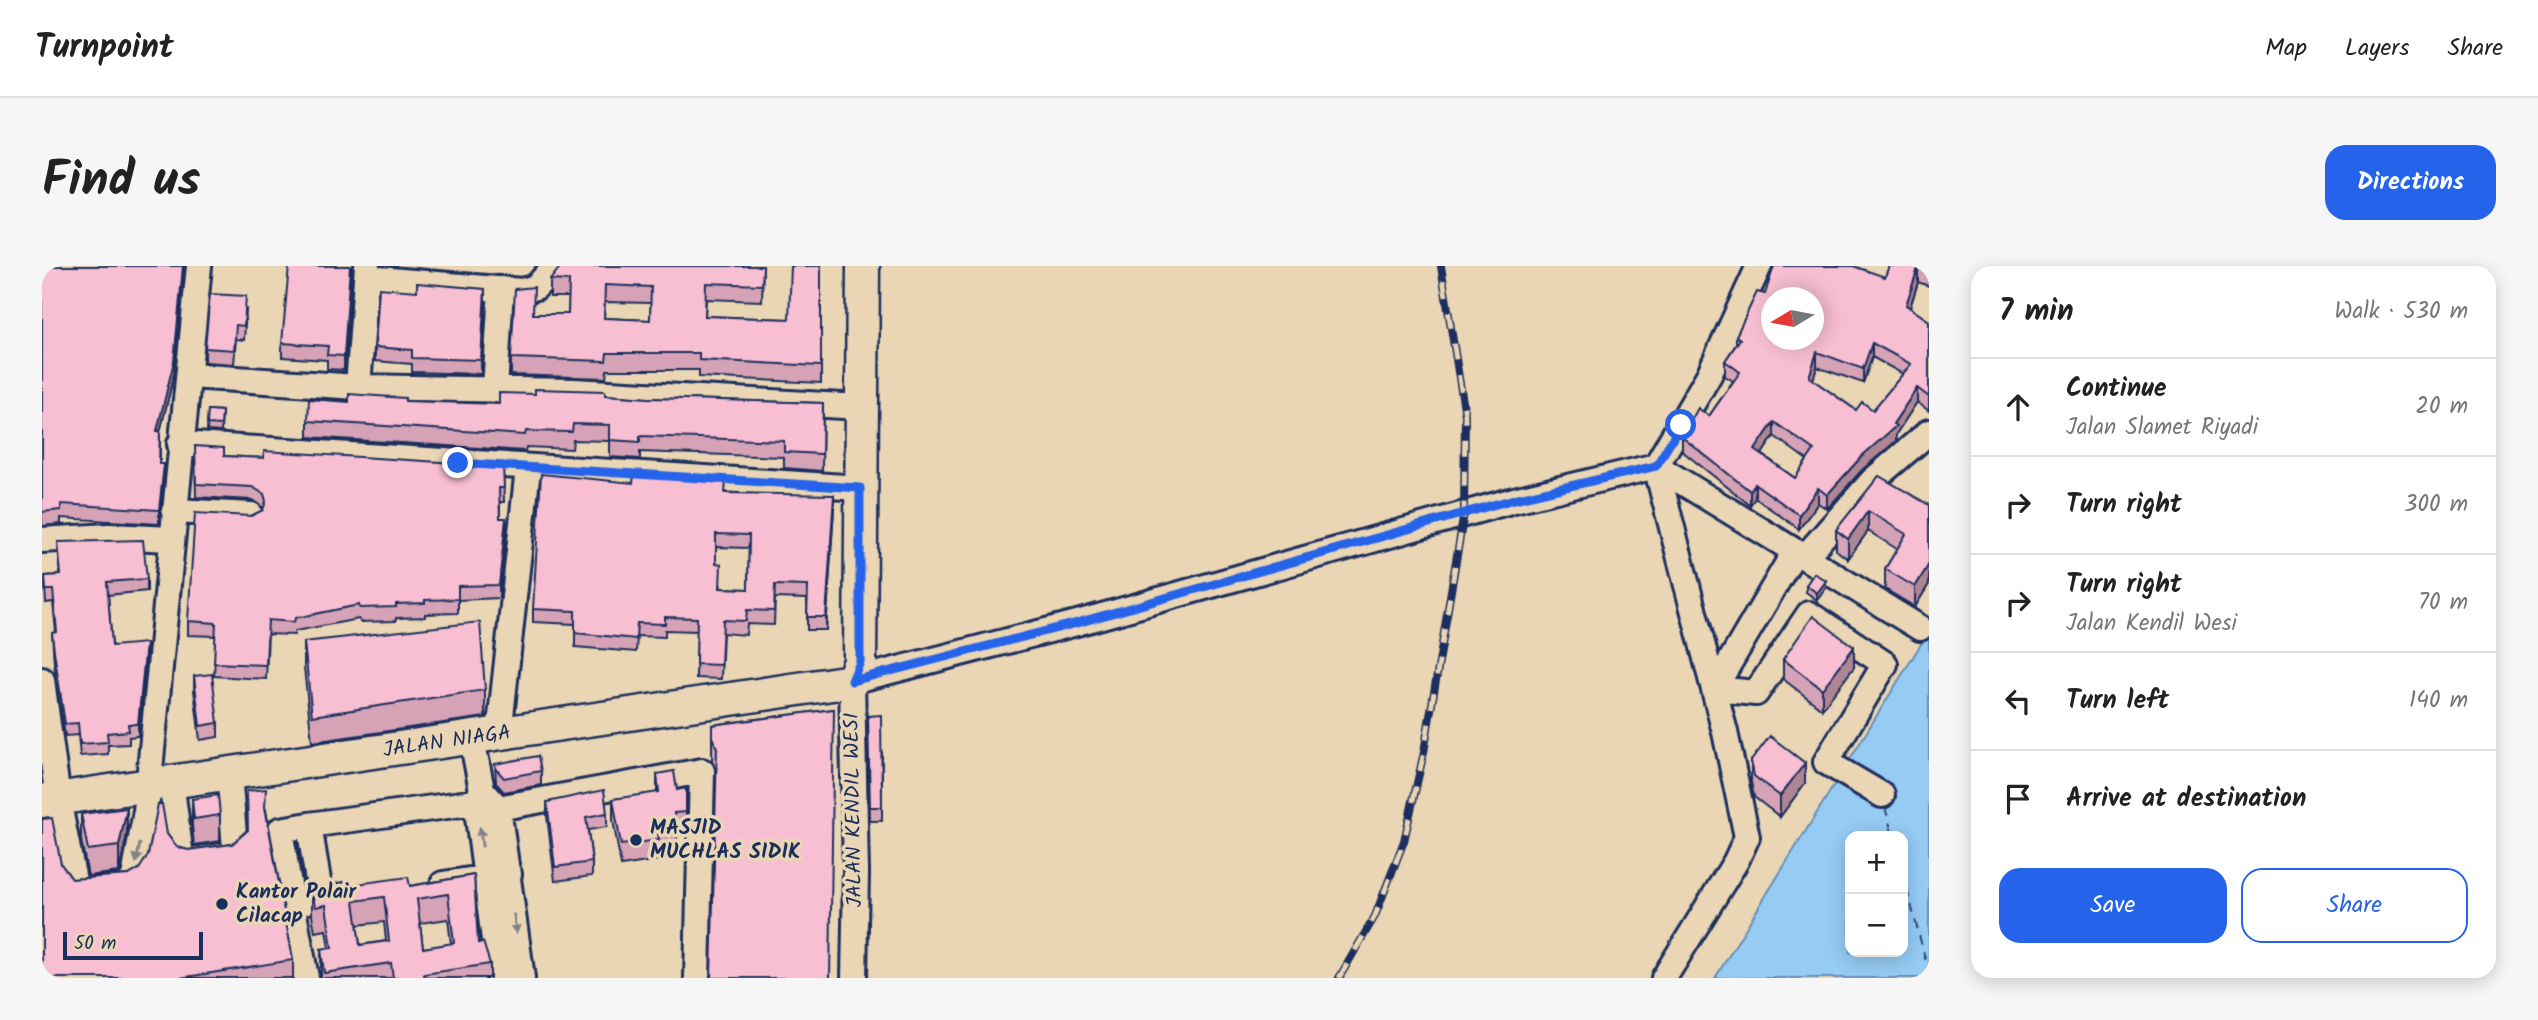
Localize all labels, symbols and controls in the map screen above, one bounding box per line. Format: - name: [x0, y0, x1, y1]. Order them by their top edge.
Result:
- text: Turnpoint: [35, 22, 174, 75]
- text: Map: [2265, 29, 2307, 68]
- text: Layers: [2345, 29, 2409, 68]
- text: Share: [2447, 29, 2503, 68]
- text: Find us: [42, 143, 200, 221]
- button: Directions: [2325, 145, 2496, 220]
- north arrow: [1761, 287, 1824, 350]
- text: 7 min: [1999, 288, 2074, 336]
- text: Walk · 530 m: [2334, 294, 2468, 330]
- text: Continue: [2066, 368, 2167, 410]
- icon: ahead: [1999, 388, 2037, 426]
- text: 20 m: [2416, 389, 2468, 425]
- route start: [1665, 409, 1696, 440]
- text: Jalan Slamet Riyadi: [2066, 410, 2258, 446]
- route end: [442, 447, 473, 478]
- text: Turn right: [2066, 484, 2182, 526]
- icon: right: [1999, 486, 2037, 524]
- text: 300 m: [2404, 487, 2468, 523]
- text: Turn right: [2066, 564, 2182, 606]
- icon: right: [1999, 584, 2037, 622]
- text: 70 m: [2418, 585, 2468, 621]
- text: Jalan Kendil Wesi: [2066, 606, 2237, 642]
- text: Turn left: [2066, 680, 2169, 722]
- icon: left: [1999, 682, 2037, 720]
- text: 140 m: [2409, 683, 2468, 719]
- street label: JALAN KENDIL WESI: [836, 712, 872, 908]
- street label: JALAN NIAGA: [381, 717, 513, 767]
- text: Arrive at destination: [2066, 778, 2306, 820]
- icon: arrive: [1999, 780, 2037, 818]
- place label: MASJID MUCHLAS SIDIK: [650, 812, 801, 869]
- one-way arrow: [475, 826, 486, 848]
- map controls: [1845, 831, 1908, 957]
- button: +: [1845, 831, 1908, 894]
- marker: MASJID MUCHLAS SIDIK: [628, 832, 644, 848]
- one-way arrow: [132, 842, 143, 864]
- button: Save: [1999, 868, 2227, 943]
- button: Share: [2241, 868, 2468, 943]
- place label: Kantor Polair Cilacap: [236, 876, 358, 933]
- button: −: [1845, 894, 1908, 957]
- marker: Kantor Polair Cilacap: [214, 896, 230, 912]
- one-way arrow: [510, 913, 521, 935]
- scale bar: [63, 929, 203, 961]
- text: 50 m: [74, 929, 116, 959]

